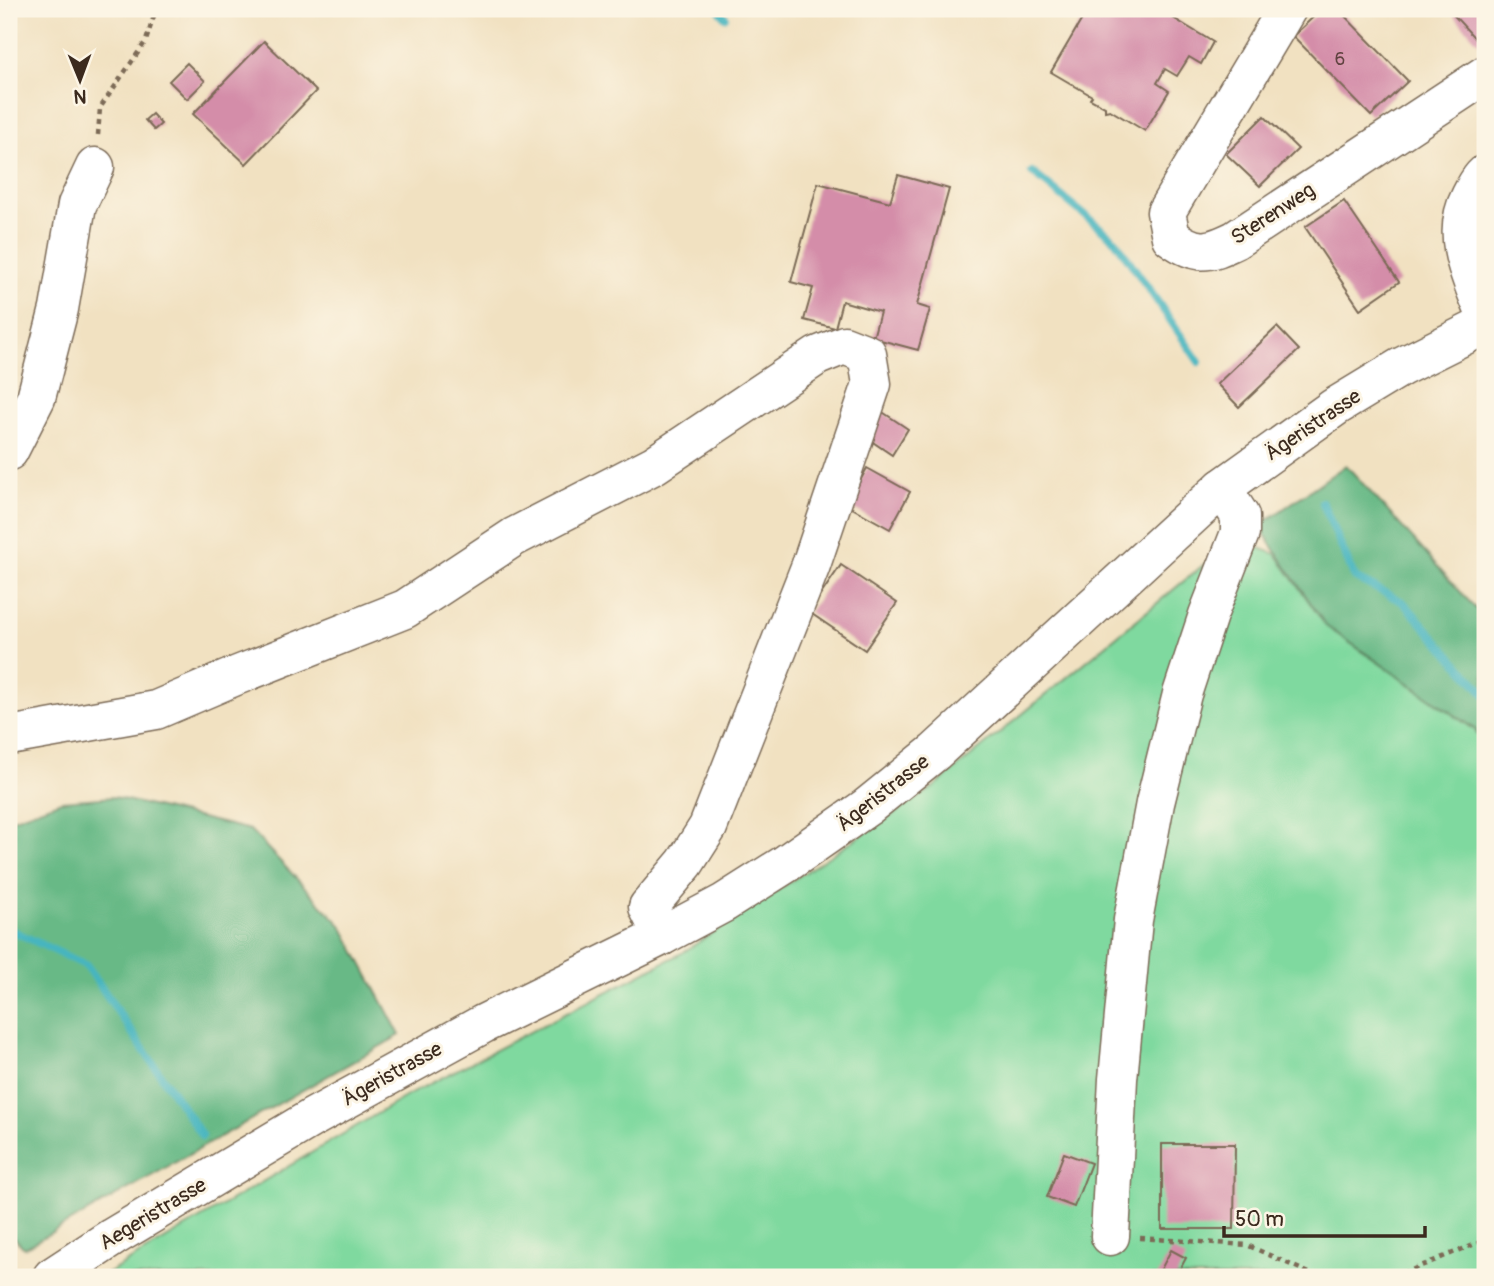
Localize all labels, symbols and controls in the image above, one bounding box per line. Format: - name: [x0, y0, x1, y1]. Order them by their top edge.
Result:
- north arrow: [46, 46, 116, 116]
- house number: 6: [1335, 48, 1345, 71]
- text: N: [74, 84, 87, 108]
- street label: Sterenweg: [1226, 177, 1320, 251]
- street label: Ägeristrasse: [1260, 383, 1367, 467]
- street label: Ägeristrasse: [831, 748, 935, 838]
- street label: Ägeristrasse: [337, 1035, 447, 1113]
- street label: Aegeristrasse: [94, 1171, 212, 1257]
- scale bar: [1224, 1195, 1426, 1239]
- text: 50 m: [1235, 1206, 1284, 1233]

